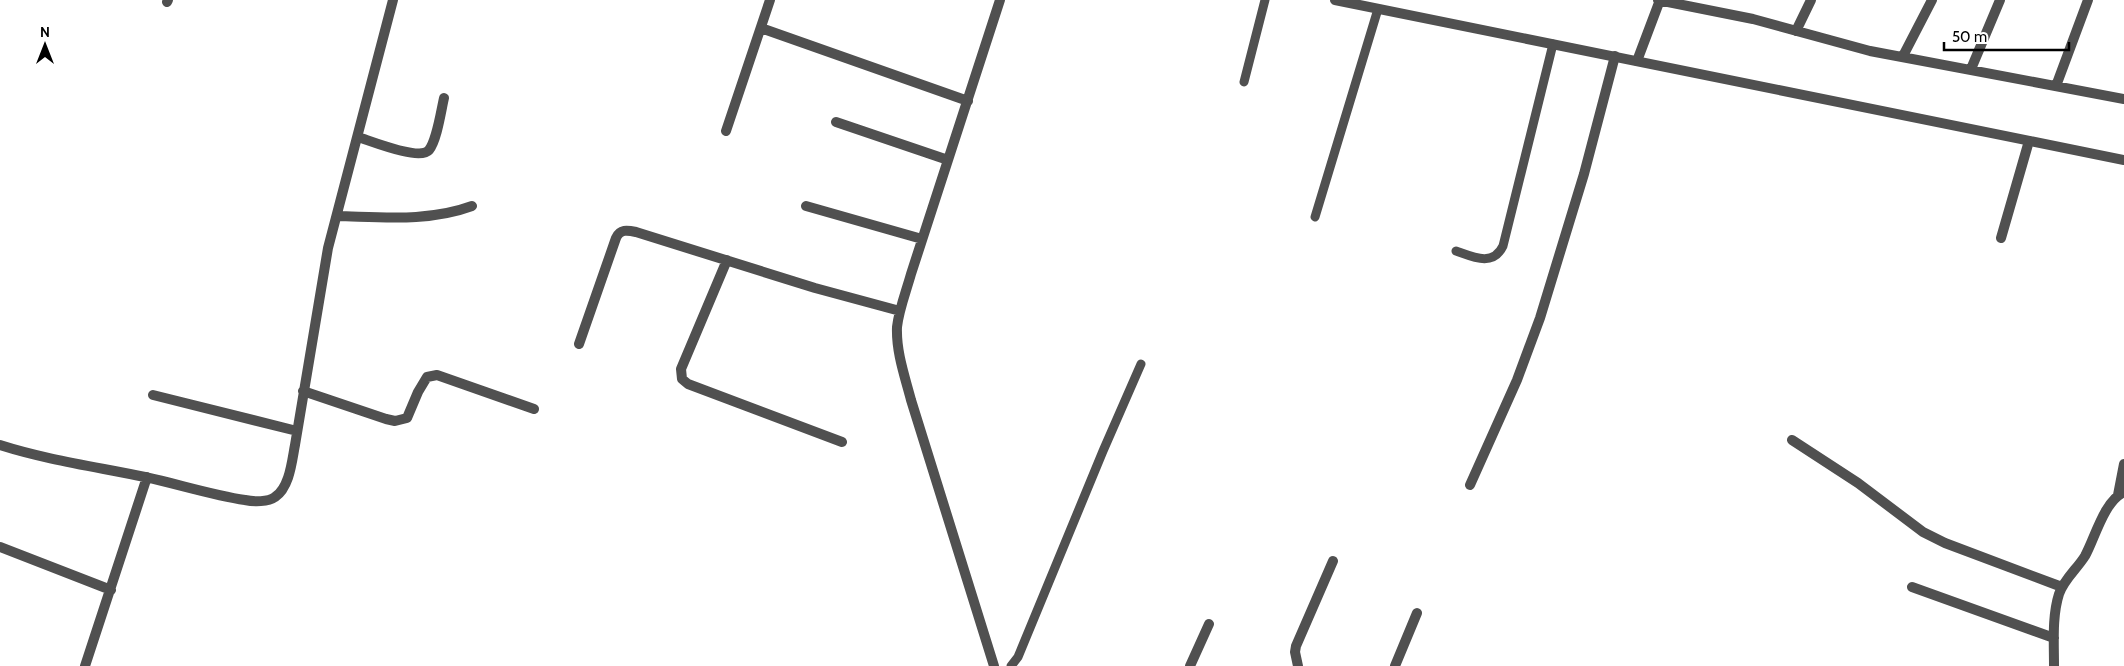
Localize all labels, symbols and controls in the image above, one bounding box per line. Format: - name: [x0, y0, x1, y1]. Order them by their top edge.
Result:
- north arrow: [20, 20, 70, 70]
- scale bar: [1944, 20, 2069, 52]
- text: N: [40, 23, 50, 41]
- text: 50 m: [1952, 28, 1987, 46]

